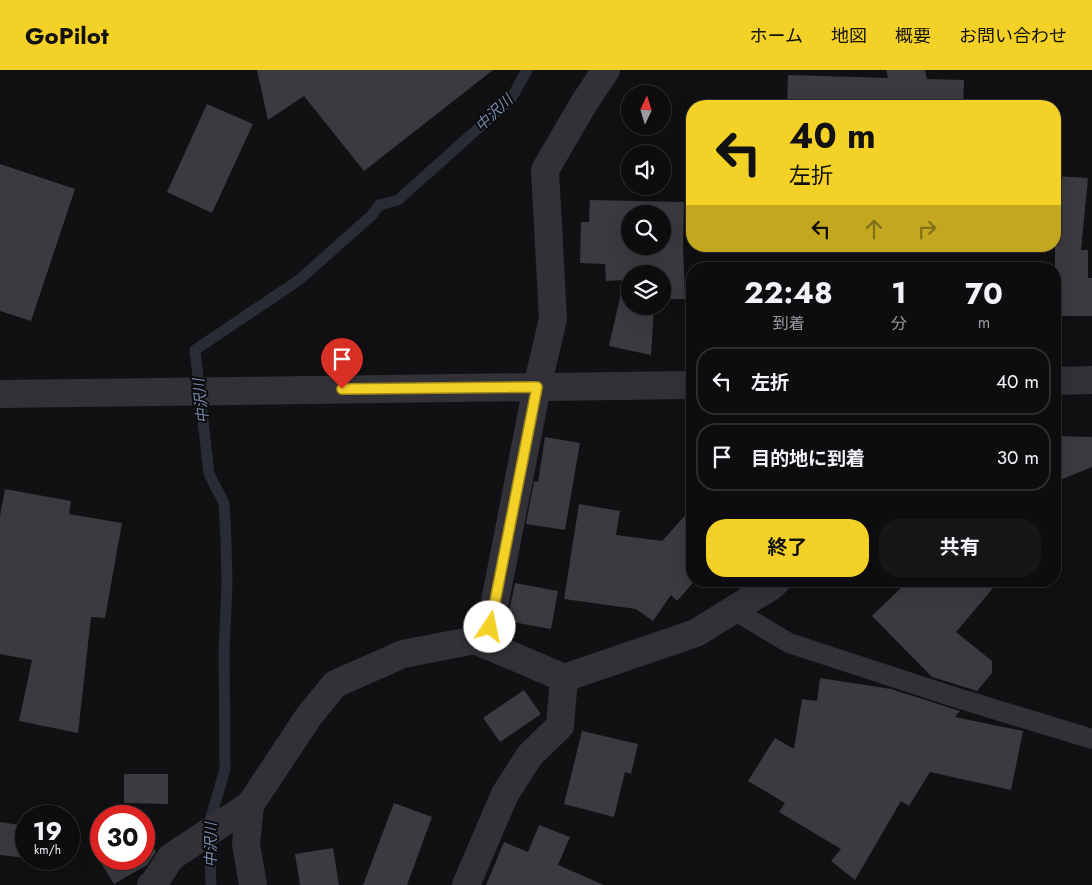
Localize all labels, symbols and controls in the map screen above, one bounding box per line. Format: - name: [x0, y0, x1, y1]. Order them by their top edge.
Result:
- text: GoPilot: [25, 18, 109, 53]
- text: ホーム: [750, 23, 803, 49]
- text: 地図: [831, 23, 867, 49]
- text: 概要: [895, 23, 931, 49]
- text: お問い合わせ: [959, 23, 1067, 49]
- north arrow: [621, 85, 671, 135]
- map controls: [621, 85, 671, 315]
- water label: 中沢川: [470, 88, 519, 137]
- text: 40 m: [789, 111, 876, 161]
- icon: left: [706, 120, 771, 185]
- button: sound: [621, 145, 671, 195]
- text: 左折: [789, 159, 833, 191]
- button: search: [621, 205, 671, 255]
- icon: left: [807, 215, 835, 243]
- icon: ahead: [860, 215, 888, 243]
- icon: right: [913, 215, 941, 243]
- button: layers: [621, 265, 671, 315]
- text: 22:48: [744, 271, 833, 314]
- text: 1: [891, 271, 907, 314]
- text: 70: [965, 272, 1003, 315]
- text: m: [978, 311, 990, 334]
- text: 到着: [772, 312, 804, 335]
- text: 分: [891, 312, 907, 335]
- pin: [321, 338, 363, 389]
- icon: arrive: [328, 345, 356, 373]
- icon: left: [708, 367, 736, 395]
- text: 40 m: [996, 368, 1039, 395]
- text: 左折: [751, 369, 789, 396]
- water label: 中沢川: [188, 375, 214, 425]
- icon: arrive: [708, 443, 736, 471]
- text: 30 m: [997, 444, 1039, 471]
- text: 目的地に到着: [751, 445, 865, 472]
- button: 終了: [706, 519, 869, 577]
- button: 共有: [879, 519, 1041, 577]
- position arrow: [463, 600, 515, 652]
- speed limit sign: 30: [90, 805, 155, 870]
- text: 19: [33, 813, 62, 849]
- water label: 中沢川: [200, 821, 222, 868]
- text: km/h: [34, 841, 61, 859]

